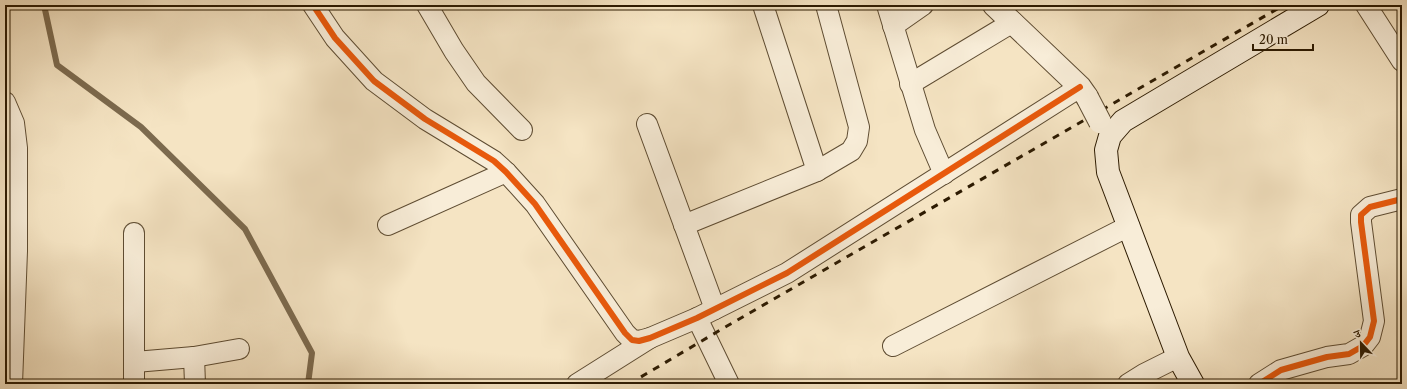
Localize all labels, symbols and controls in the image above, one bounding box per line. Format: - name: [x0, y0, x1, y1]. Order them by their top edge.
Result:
- scale bar: [1253, 26, 1313, 52]
- text: 20 m: [1259, 32, 1288, 47]
- north arrow: [1341, 323, 1381, 363]
- text: उ: [1351, 326, 1364, 342]

